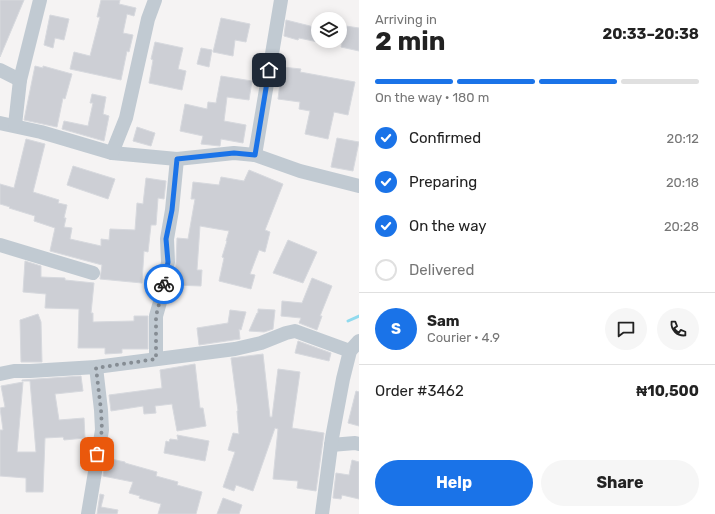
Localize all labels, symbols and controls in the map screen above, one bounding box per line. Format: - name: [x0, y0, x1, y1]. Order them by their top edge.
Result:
- map controls: [311, 12, 347, 48]
- button: layers: [311, 12, 347, 48]
- text: Arriving in: [375, 12, 437, 27]
- text: 20:33–20:38: [602, 25, 699, 43]
- text: 2 min: [375, 26, 445, 57]
- pin: [252, 53, 286, 87]
- icon: home: [258, 59, 280, 81]
- text: On the way · 180 m: [375, 90, 489, 105]
- icon: check: [375, 127, 397, 149]
- text: Confirmed: [409, 129, 481, 147]
- text: 20:12: [667, 131, 699, 146]
- icon: check: [375, 171, 397, 193]
- text: Preparing: [409, 173, 477, 191]
- text: 20:18: [666, 175, 699, 190]
- icon: check: [375, 215, 397, 237]
- text: On the way: [409, 217, 487, 235]
- text: 20:28: [664, 219, 699, 234]
- text: Delivered: [409, 261, 474, 279]
- courier: [144, 264, 184, 304]
- icon: bike: [153, 273, 175, 295]
- button: chat: [605, 308, 647, 350]
- button: phone: [657, 308, 699, 350]
- text: Sam: [427, 312, 460, 330]
- text: S: [391, 320, 401, 338]
- text: Courier · 4.9: [427, 330, 500, 345]
- text: Order #3462: [375, 382, 464, 400]
- text: ₦10,500: [636, 382, 699, 400]
- pin: [80, 437, 114, 471]
- icon: bag: [86, 443, 108, 465]
- button: Help: [375, 460, 533, 506]
- button: Share: [541, 460, 699, 506]

